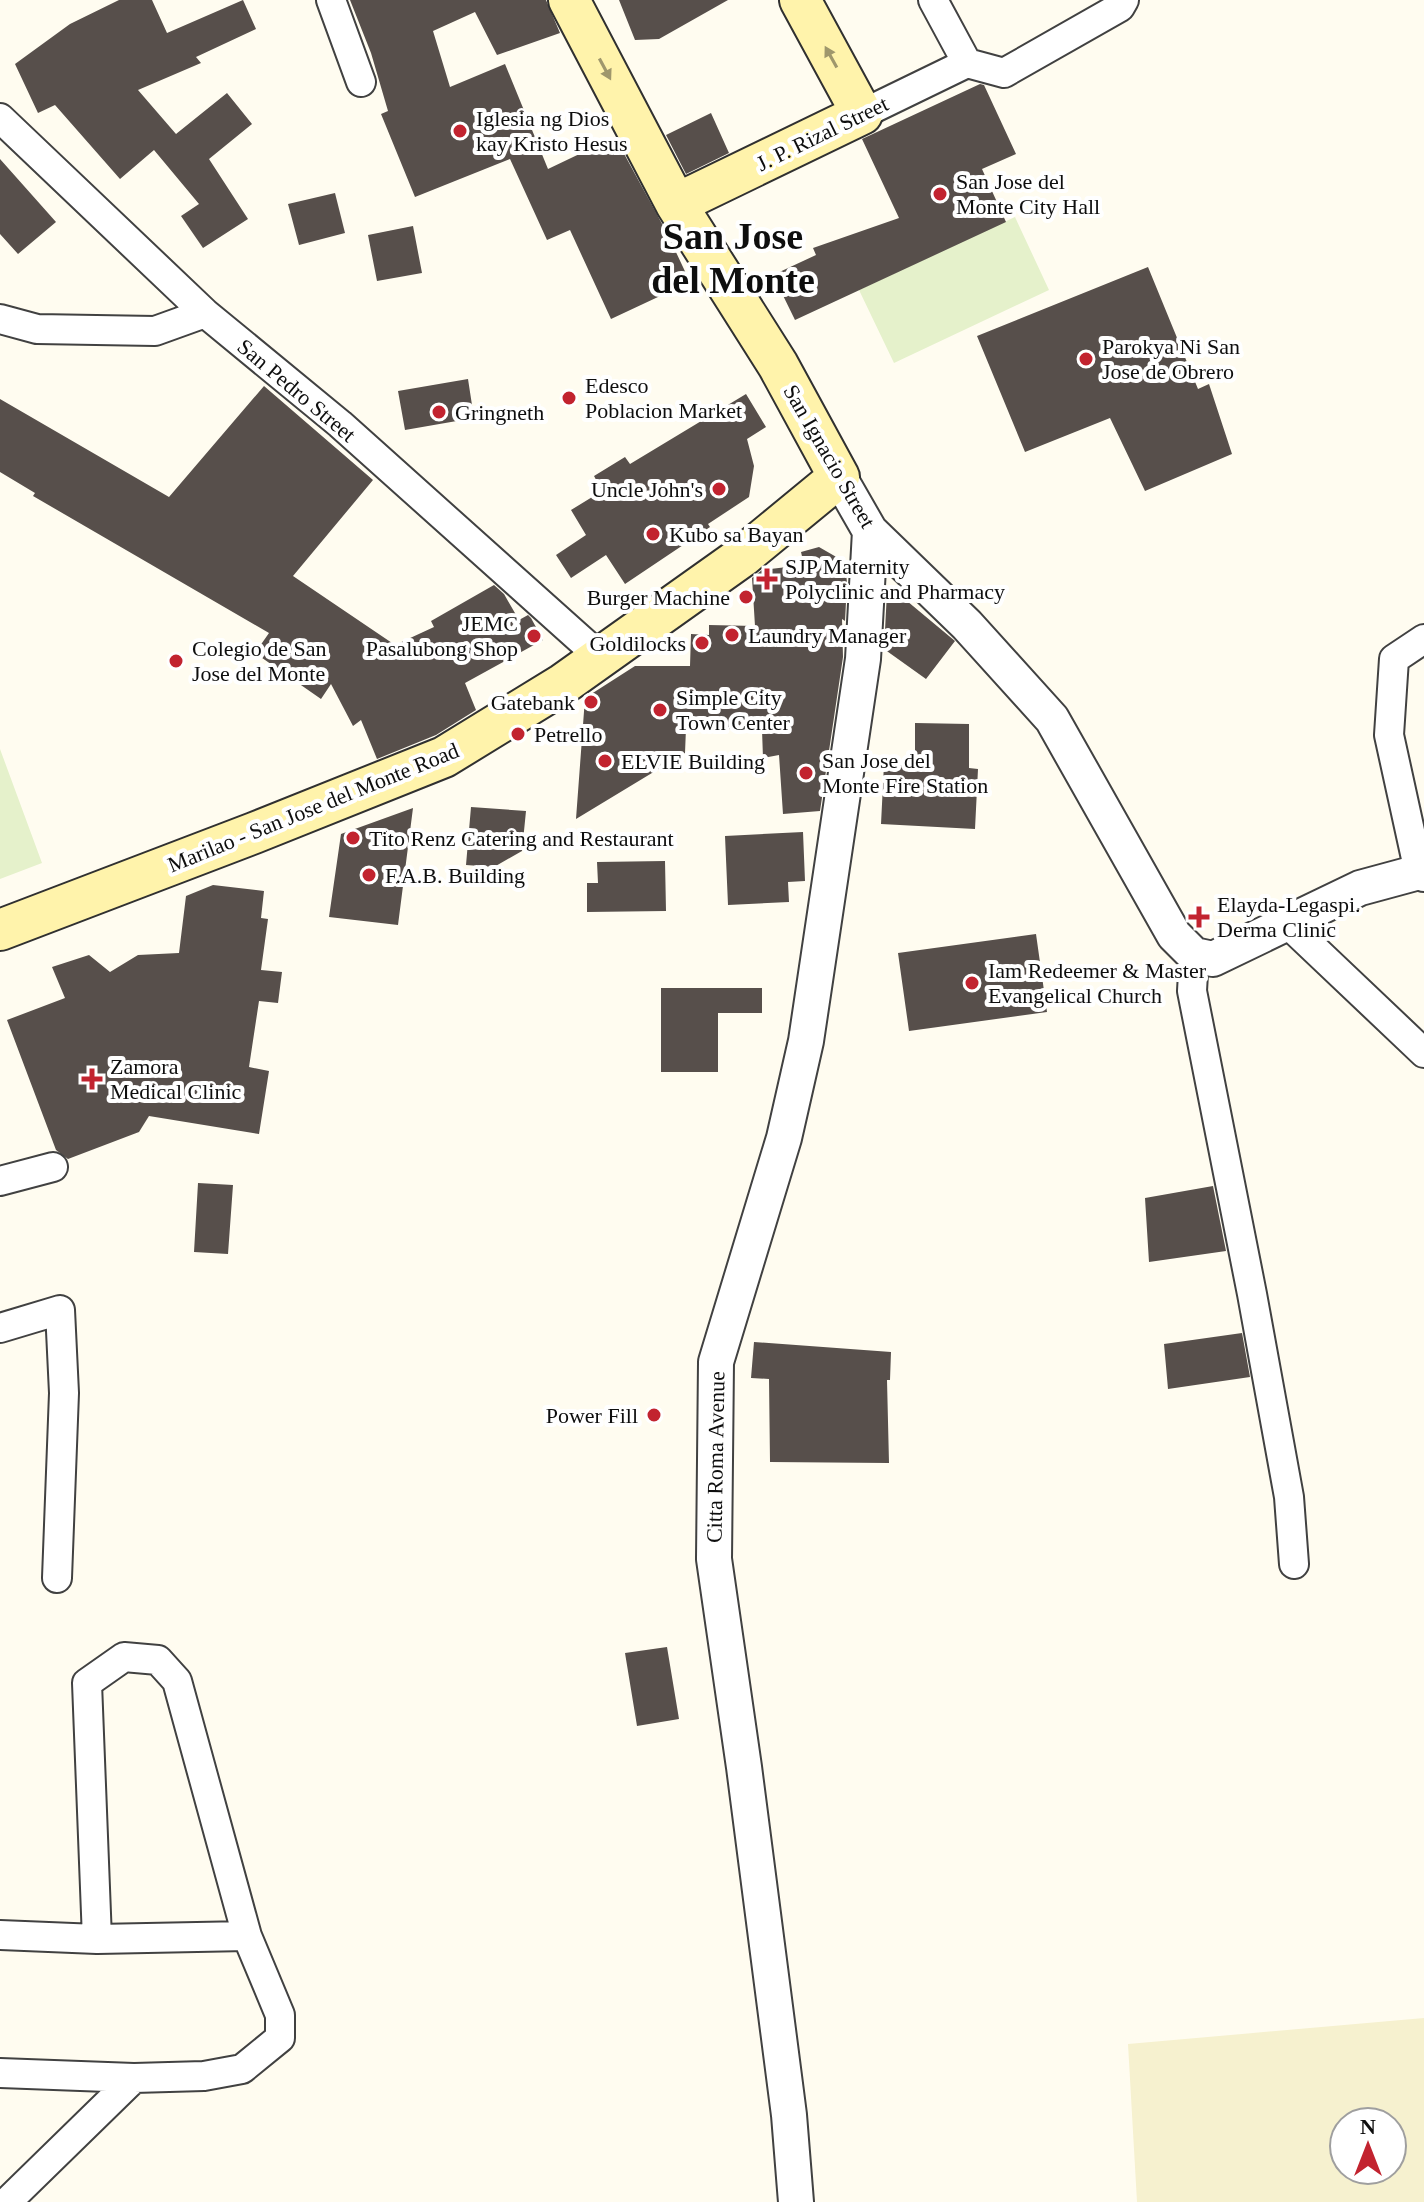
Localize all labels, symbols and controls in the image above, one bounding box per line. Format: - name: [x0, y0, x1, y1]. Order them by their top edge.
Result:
- one-way arrow: [825, 46, 839, 68]
- one-way arrow: [598, 58, 612, 80]
- street label: J. P. Rizal Street: [752, 91, 892, 176]
- place label: Iglesia ng Dios kay Kristo Hesus: [476, 106, 628, 156]
- marker: Iglesia ng Dios kay Kristo Hesus: [451, 122, 469, 140]
- place label: San Jose del Monte City Hall: [956, 169, 1100, 219]
- marker: San Jose del Monte City Hall: [931, 185, 949, 203]
- district label: San Jose del Monte: [651, 215, 815, 301]
- street label: San Pedro Street: [232, 334, 361, 447]
- place label: Parokya Ni San Jose de Obrero: [1102, 334, 1240, 384]
- marker: Parokya Ni San Jose de Obrero: [1077, 350, 1095, 368]
- place label: Edesco Poblacion Market: [585, 373, 742, 423]
- street label: San Ignacio Street: [778, 380, 881, 532]
- marker: Edesco Poblacion Market: [560, 389, 578, 407]
- place label: Gringneth: [455, 400, 544, 425]
- marker: Gringneth: [430, 403, 448, 421]
- place label: Uncle John's: [591, 477, 703, 502]
- marker: Uncle John's: [710, 480, 728, 498]
- place label: Kubo sa Bayan: [669, 522, 803, 547]
- marker: Kubo sa Bayan: [644, 525, 662, 543]
- place label: SJP Maternity Polyclinic and Pharmacy: [785, 554, 1005, 604]
- marker: SJP Maternity Polyclinic and Pharmacy: [756, 568, 778, 590]
- place label: Burger Machine: [587, 585, 730, 610]
- marker: Burger Machine: [737, 588, 755, 606]
- place label: JEMC Pasalubong Shop: [366, 611, 518, 661]
- place label: Laundry Manager: [748, 623, 907, 648]
- marker: Laundry Manager: [723, 626, 741, 644]
- marker: JEMC Pasalubong Shop: [525, 627, 543, 645]
- place label: Goldilocks: [589, 631, 686, 656]
- marker: Goldilocks: [693, 634, 711, 652]
- place label: Colegio de San Jose del Monte: [192, 636, 326, 686]
- marker: Colegio de San Jose del Monte: [167, 652, 185, 670]
- place label: Simple City Town Center: [676, 685, 791, 735]
- place label: Gatebank: [491, 690, 575, 715]
- marker: Gatebank: [582, 693, 600, 711]
- marker: Simple City Town Center: [651, 701, 669, 719]
- place label: Petrello: [534, 722, 602, 747]
- marker: Petrello: [509, 725, 527, 743]
- street label: Marilao - San Jose del Monte Road: [164, 738, 462, 877]
- place label: San Jose del Monte Fire Station: [822, 748, 988, 798]
- place label: ELVIE Building: [621, 749, 765, 774]
- marker: ELVIE Building: [596, 752, 614, 770]
- marker: San Jose del Monte Fire Station: [797, 764, 815, 782]
- place label: Tito Renz Catering and Restaurant: [369, 826, 674, 851]
- marker: Tito Renz Catering and Restaurant: [344, 829, 362, 847]
- place label: F.A.B. Building: [385, 863, 525, 888]
- marker: F.A.B. Building: [360, 866, 378, 884]
- place label: Elayda-Legaspi. Derma Clinic: [1217, 892, 1361, 942]
- marker: Elayda-Legaspi. Derma Clinic: [1188, 906, 1210, 928]
- place label: Iam Redeemer & Master Evangelical Church: [988, 958, 1207, 1008]
- marker: Iam Redeemer & Master Evangelical Church: [963, 974, 981, 992]
- place label: Zamora Medical Clinic: [110, 1054, 242, 1104]
- marker: Zamora Medical Clinic: [81, 1068, 103, 1090]
- street label: Citta Roma Avenue: [702, 1371, 729, 1543]
- place label: Power Fill: [546, 1403, 638, 1428]
- marker: Power Fill: [645, 1406, 663, 1424]
- north arrow: [1328, 2106, 1408, 2186]
- text: N: [1360, 2114, 1376, 2139]

